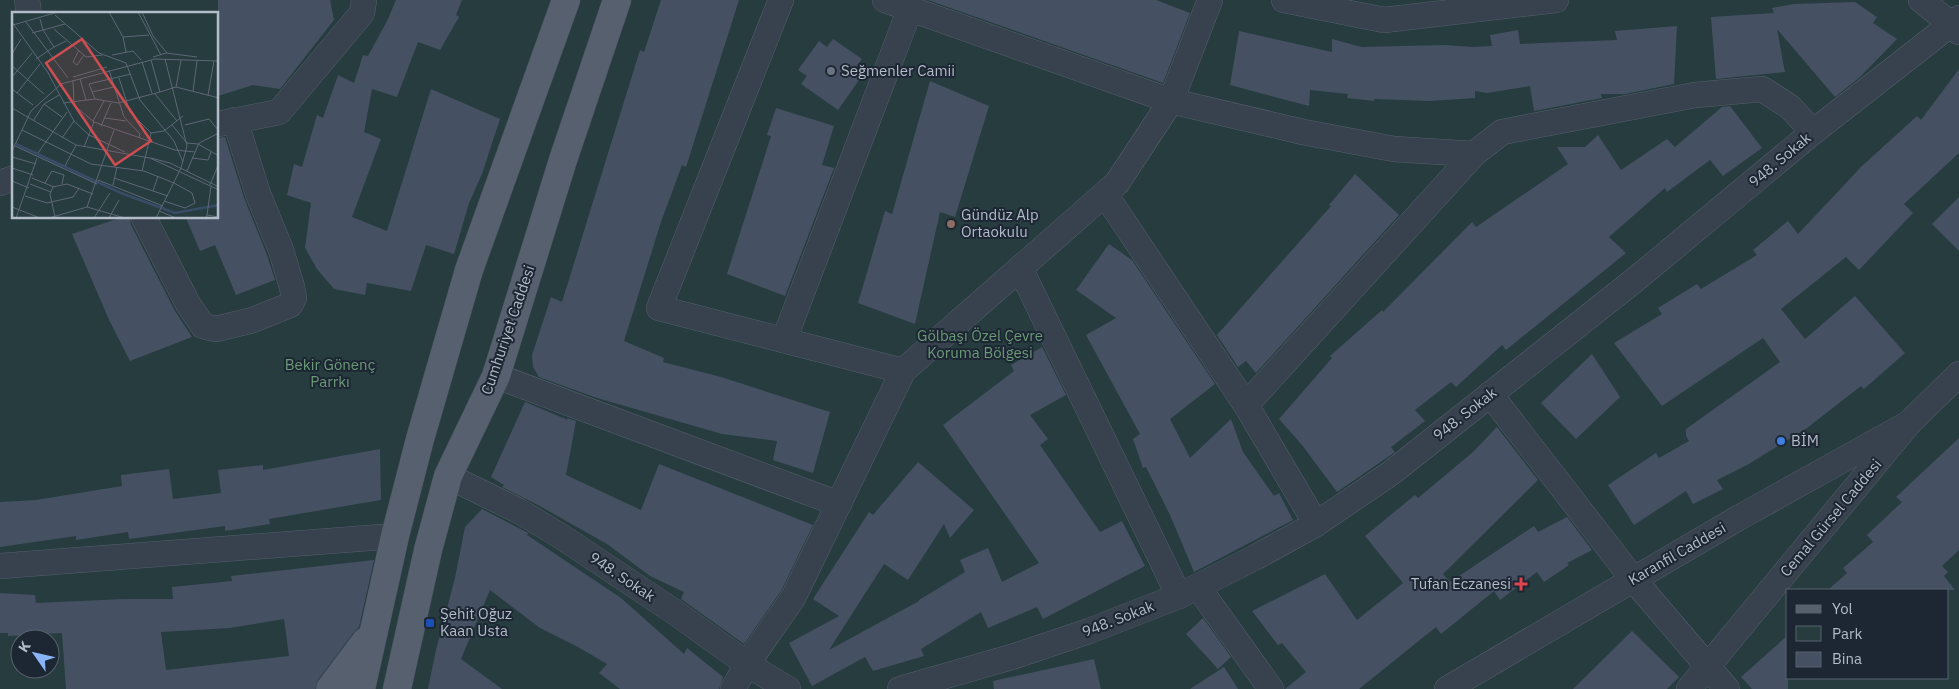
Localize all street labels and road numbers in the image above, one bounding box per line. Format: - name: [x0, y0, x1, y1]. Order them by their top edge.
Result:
- street label: 948. Sokak: [1745, 128, 1815, 191]
- street label: Cumhuriyet Caddesi: [476, 263, 539, 397]
- street label: 948. Sokak: [1429, 383, 1500, 444]
- street label: Cemal Gürsel Caddesi: [1776, 455, 1885, 580]
- street label: Karanfil Caddesi: [1625, 518, 1729, 589]
- street label: 948. Sokak: [586, 548, 659, 606]
- street label: 948. Sokak: [1079, 596, 1157, 641]

